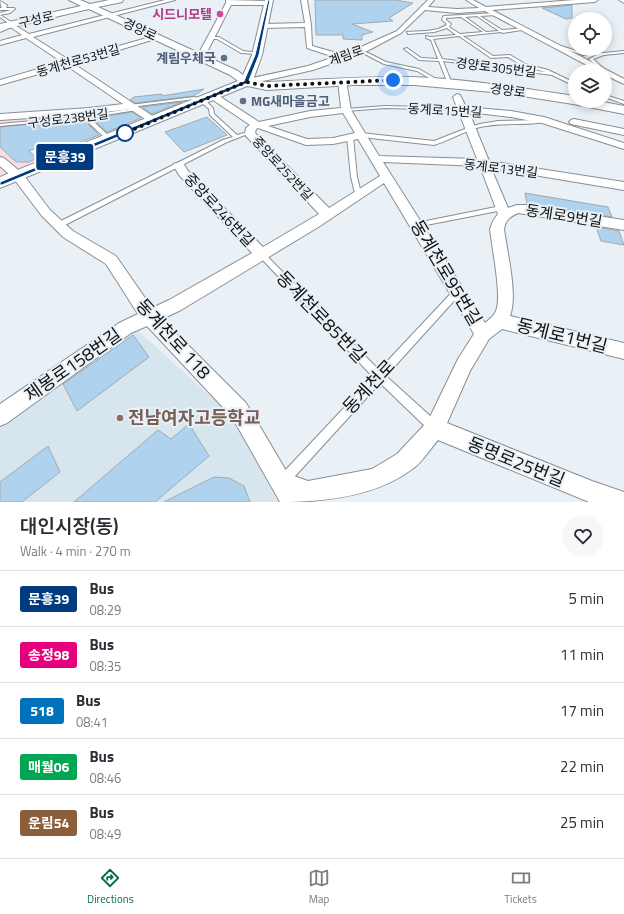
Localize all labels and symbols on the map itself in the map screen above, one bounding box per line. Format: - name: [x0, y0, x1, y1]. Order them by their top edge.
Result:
- place label: 시드니모텔: [152, 4, 212, 24]
- street label: 구성로: [16, 5, 56, 33]
- marker: 시드니모텔: [215, 9, 225, 19]
- street label: 경양로: [120, 12, 161, 46]
- street label: 동계천로53번길: [34, 38, 122, 82]
- street label: 계림로: [326, 39, 366, 71]
- place label: 계림우체국: [156, 48, 216, 68]
- street label: 경양로305번길: [454, 52, 538, 82]
- marker: 계림우체국: [219, 53, 229, 63]
- your location: [383, 70, 403, 90]
- street label: 경양로: [489, 78, 527, 102]
- place label: MG새마을금고: [251, 91, 330, 111]
- marker: MG새마을금고: [238, 96, 248, 106]
- street label: 동계로15번길: [407, 98, 483, 122]
- street label: 구성로238번길: [26, 103, 110, 133]
- unlabelled marker: [116, 124, 134, 142]
- street label: 중앙로252번길: [248, 131, 318, 205]
- line badge: 문흥39: [37, 144, 93, 170]
- street label: 동계로13번길: [463, 154, 539, 182]
- street label: 중앙로246번길: [179, 167, 260, 252]
- street label: 동계로9번길: [524, 198, 604, 233]
- street label: 동계천로95번길: [404, 215, 489, 331]
- street label: 동계천로85번길: [270, 264, 373, 369]
- street label: 동계천로 118: [130, 292, 217, 385]
- street label: 동계로1번길: [514, 311, 610, 360]
- street label: 제봉로158번길: [19, 321, 127, 408]
- street label: 동계천로: [336, 353, 401, 420]
- place label: 전남여자고등학교: [128, 404, 260, 431]
- marker: 전남여자고등학교: [115, 413, 125, 423]
- street label: 동명로25번길: [463, 430, 569, 493]

